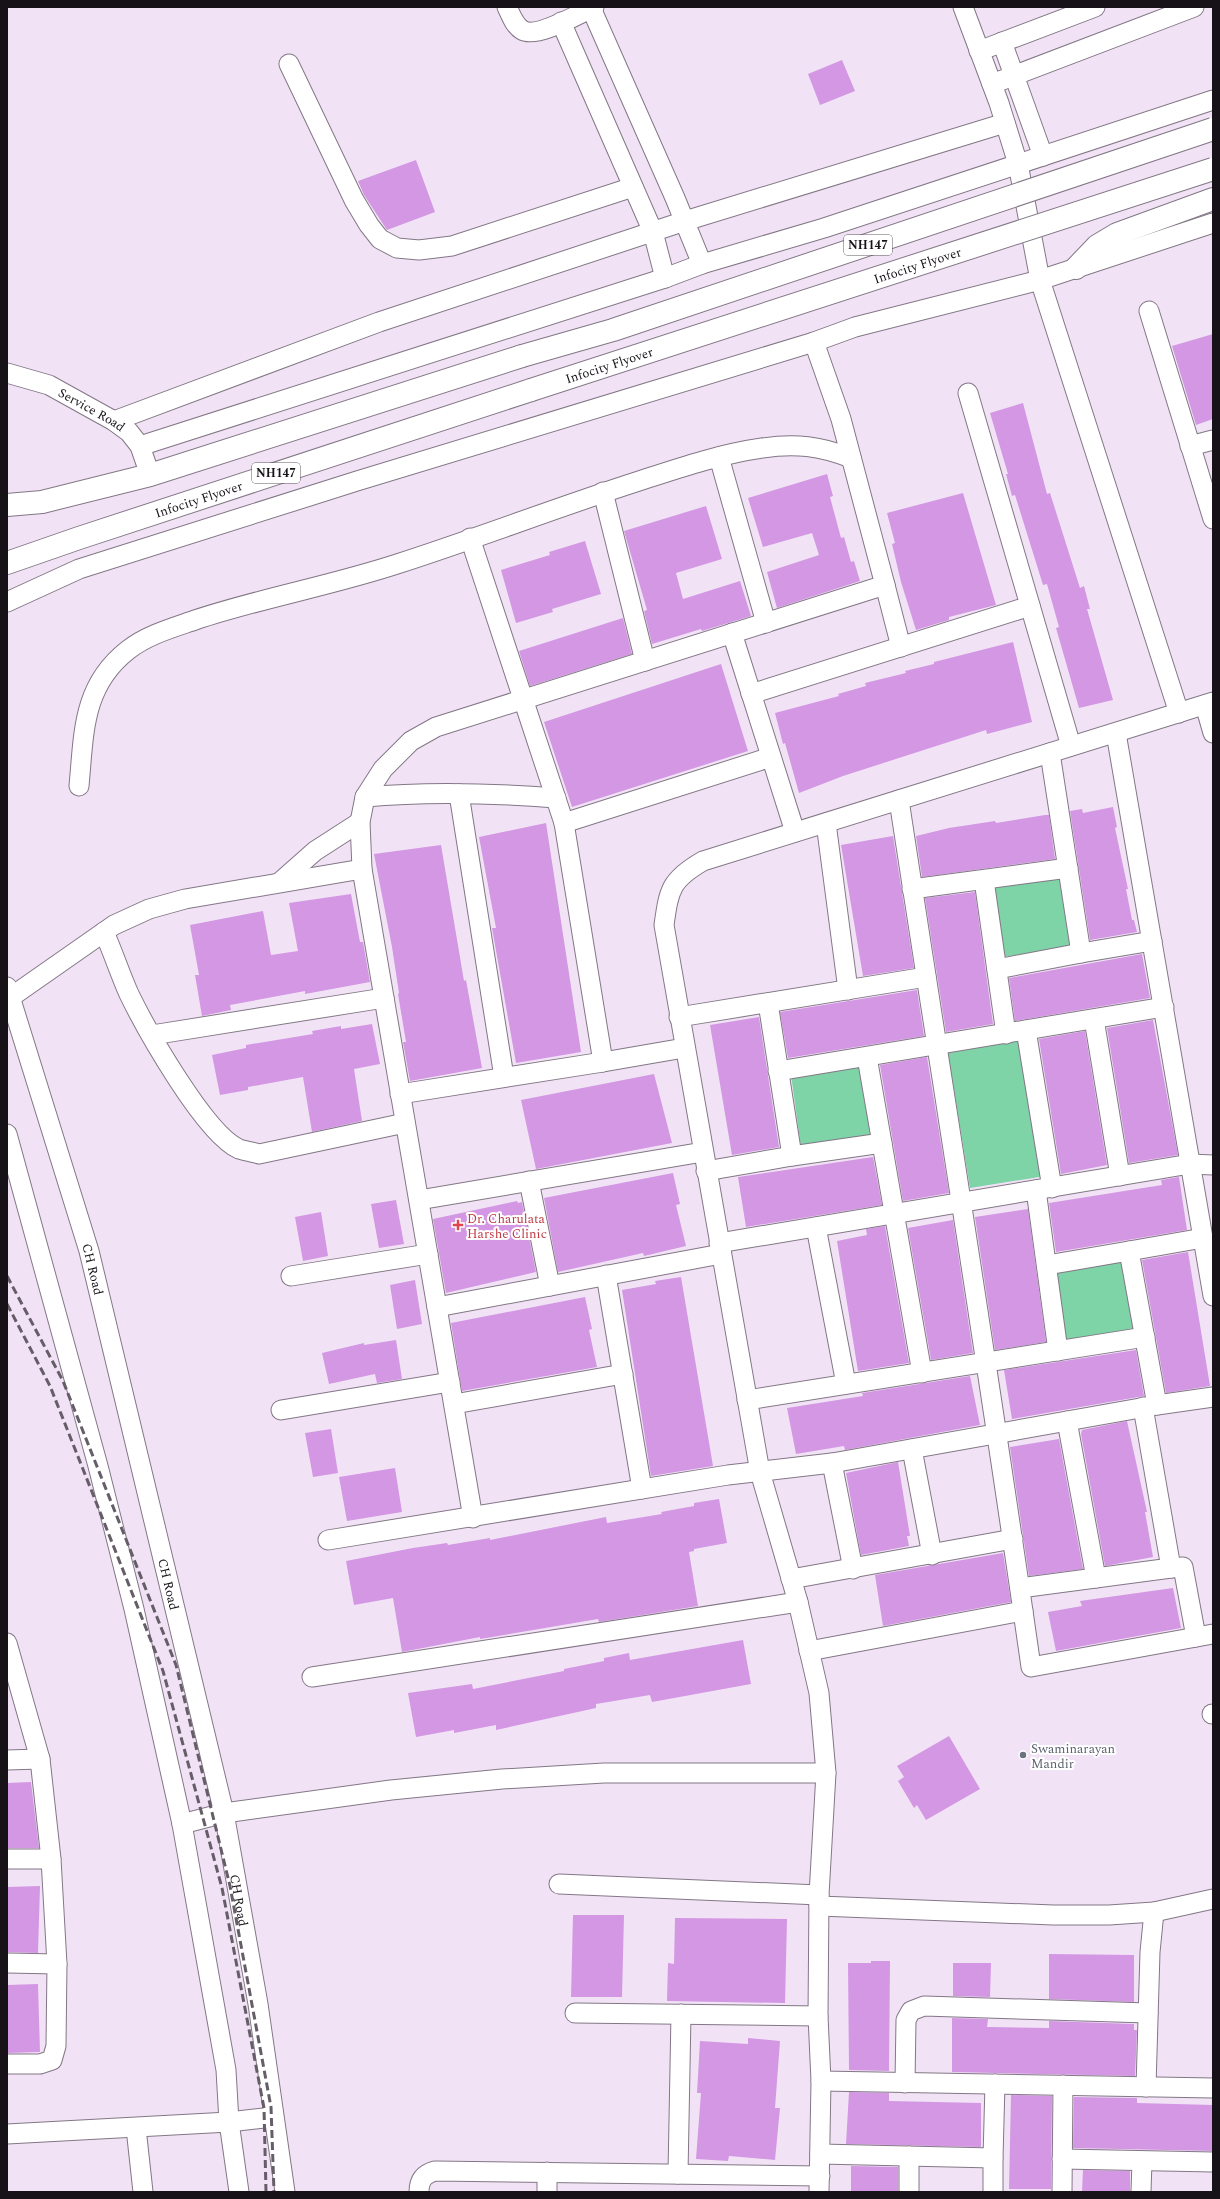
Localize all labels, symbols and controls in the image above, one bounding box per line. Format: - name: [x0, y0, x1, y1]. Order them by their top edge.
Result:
- road number: NH147: [844, 235, 892, 255]
- street label: Infocity Flyover: [871, 242, 964, 289]
- street label: Infocity Flyover: [563, 342, 656, 389]
- street label: Service Road: [54, 383, 129, 437]
- road number: NH147: [252, 463, 300, 483]
- street label: Infocity Flyover: [152, 476, 245, 523]
- place label: Dr. Charulata Harshe Clinic: [467, 1209, 547, 1244]
- marker: Dr. Charulata Harshe Clinic: [452, 1219, 464, 1231]
- street label: CH Road: [76, 1241, 108, 1297]
- street label: CH Road: [152, 1556, 184, 1612]
- place label: Swaminarayan Mandir: [1031, 1739, 1116, 1774]
- marker: Swaminarayan Mandir: [1018, 1750, 1028, 1760]
- street label: CH Road: [224, 1873, 253, 1928]

